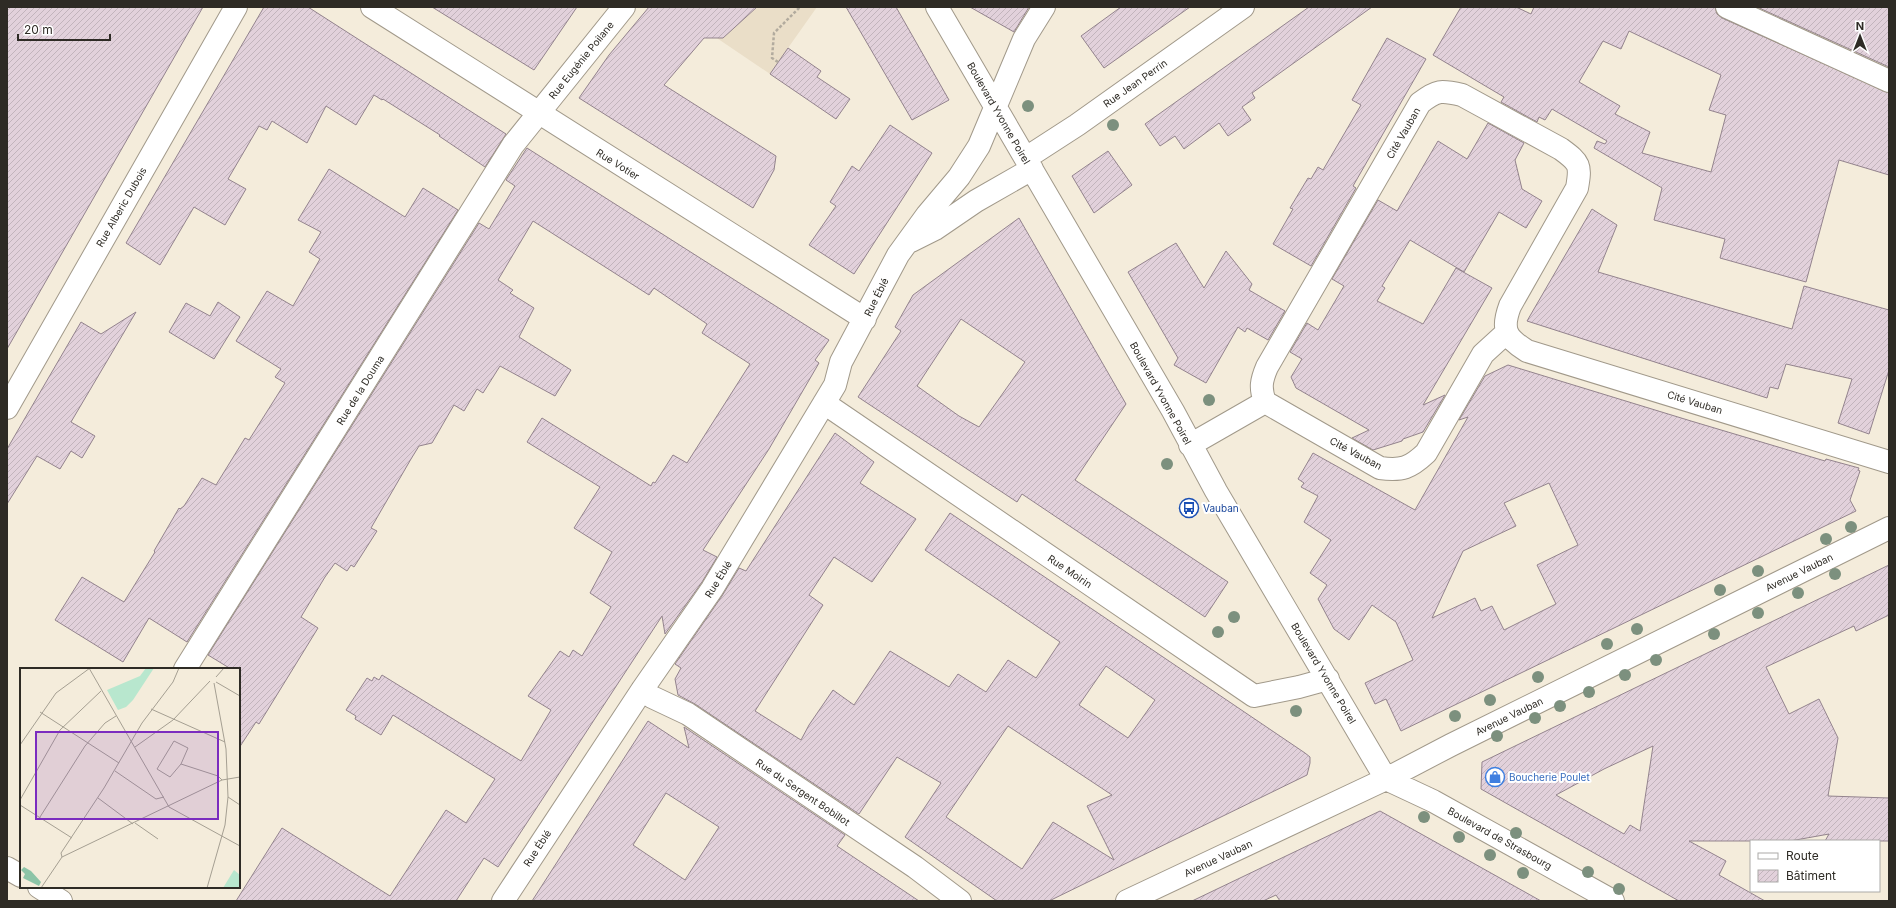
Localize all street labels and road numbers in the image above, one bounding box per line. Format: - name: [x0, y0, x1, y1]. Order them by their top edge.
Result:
- street label: Rue Eugénie Poilane: [546, 19, 616, 101]
- street label: Rue Jean Perrin: [1101, 56, 1169, 110]
- street label: Boulevard Yvonne Poirel: [965, 60, 1033, 166]
- street label: Cité Vauban: [1383, 105, 1423, 161]
- street label: Rue Votier: [594, 146, 642, 182]
- street label: Rue Alberic Dubois: [93, 165, 149, 249]
- street label: Rue Éblé: [860, 275, 891, 318]
- street label: Boulevard Yvonne Poirel: [1128, 340, 1194, 446]
- street label: Rue de la Douma: [334, 353, 386, 427]
- street label: Cité Vauban: [1666, 388, 1724, 416]
- street label: Cité Vauban: [1328, 434, 1384, 472]
- street label: Avenue Vauban: [1763, 550, 1835, 594]
- street label: Rue Moirin: [1046, 552, 1094, 590]
- street label: Rue Éblé: [701, 558, 734, 600]
- street label: Boulevard Yvonne Poirel: [1289, 620, 1359, 726]
- street label: Avenue Vauban: [1473, 694, 1545, 738]
- street label: Rue du Sergent Bobillot: [754, 756, 853, 828]
- street label: Boulevard de Strasbourg: [1446, 804, 1554, 872]
- street label: Rue Éblé: [520, 827, 553, 869]
- street label: Avenue Vauban: [1182, 837, 1254, 879]

